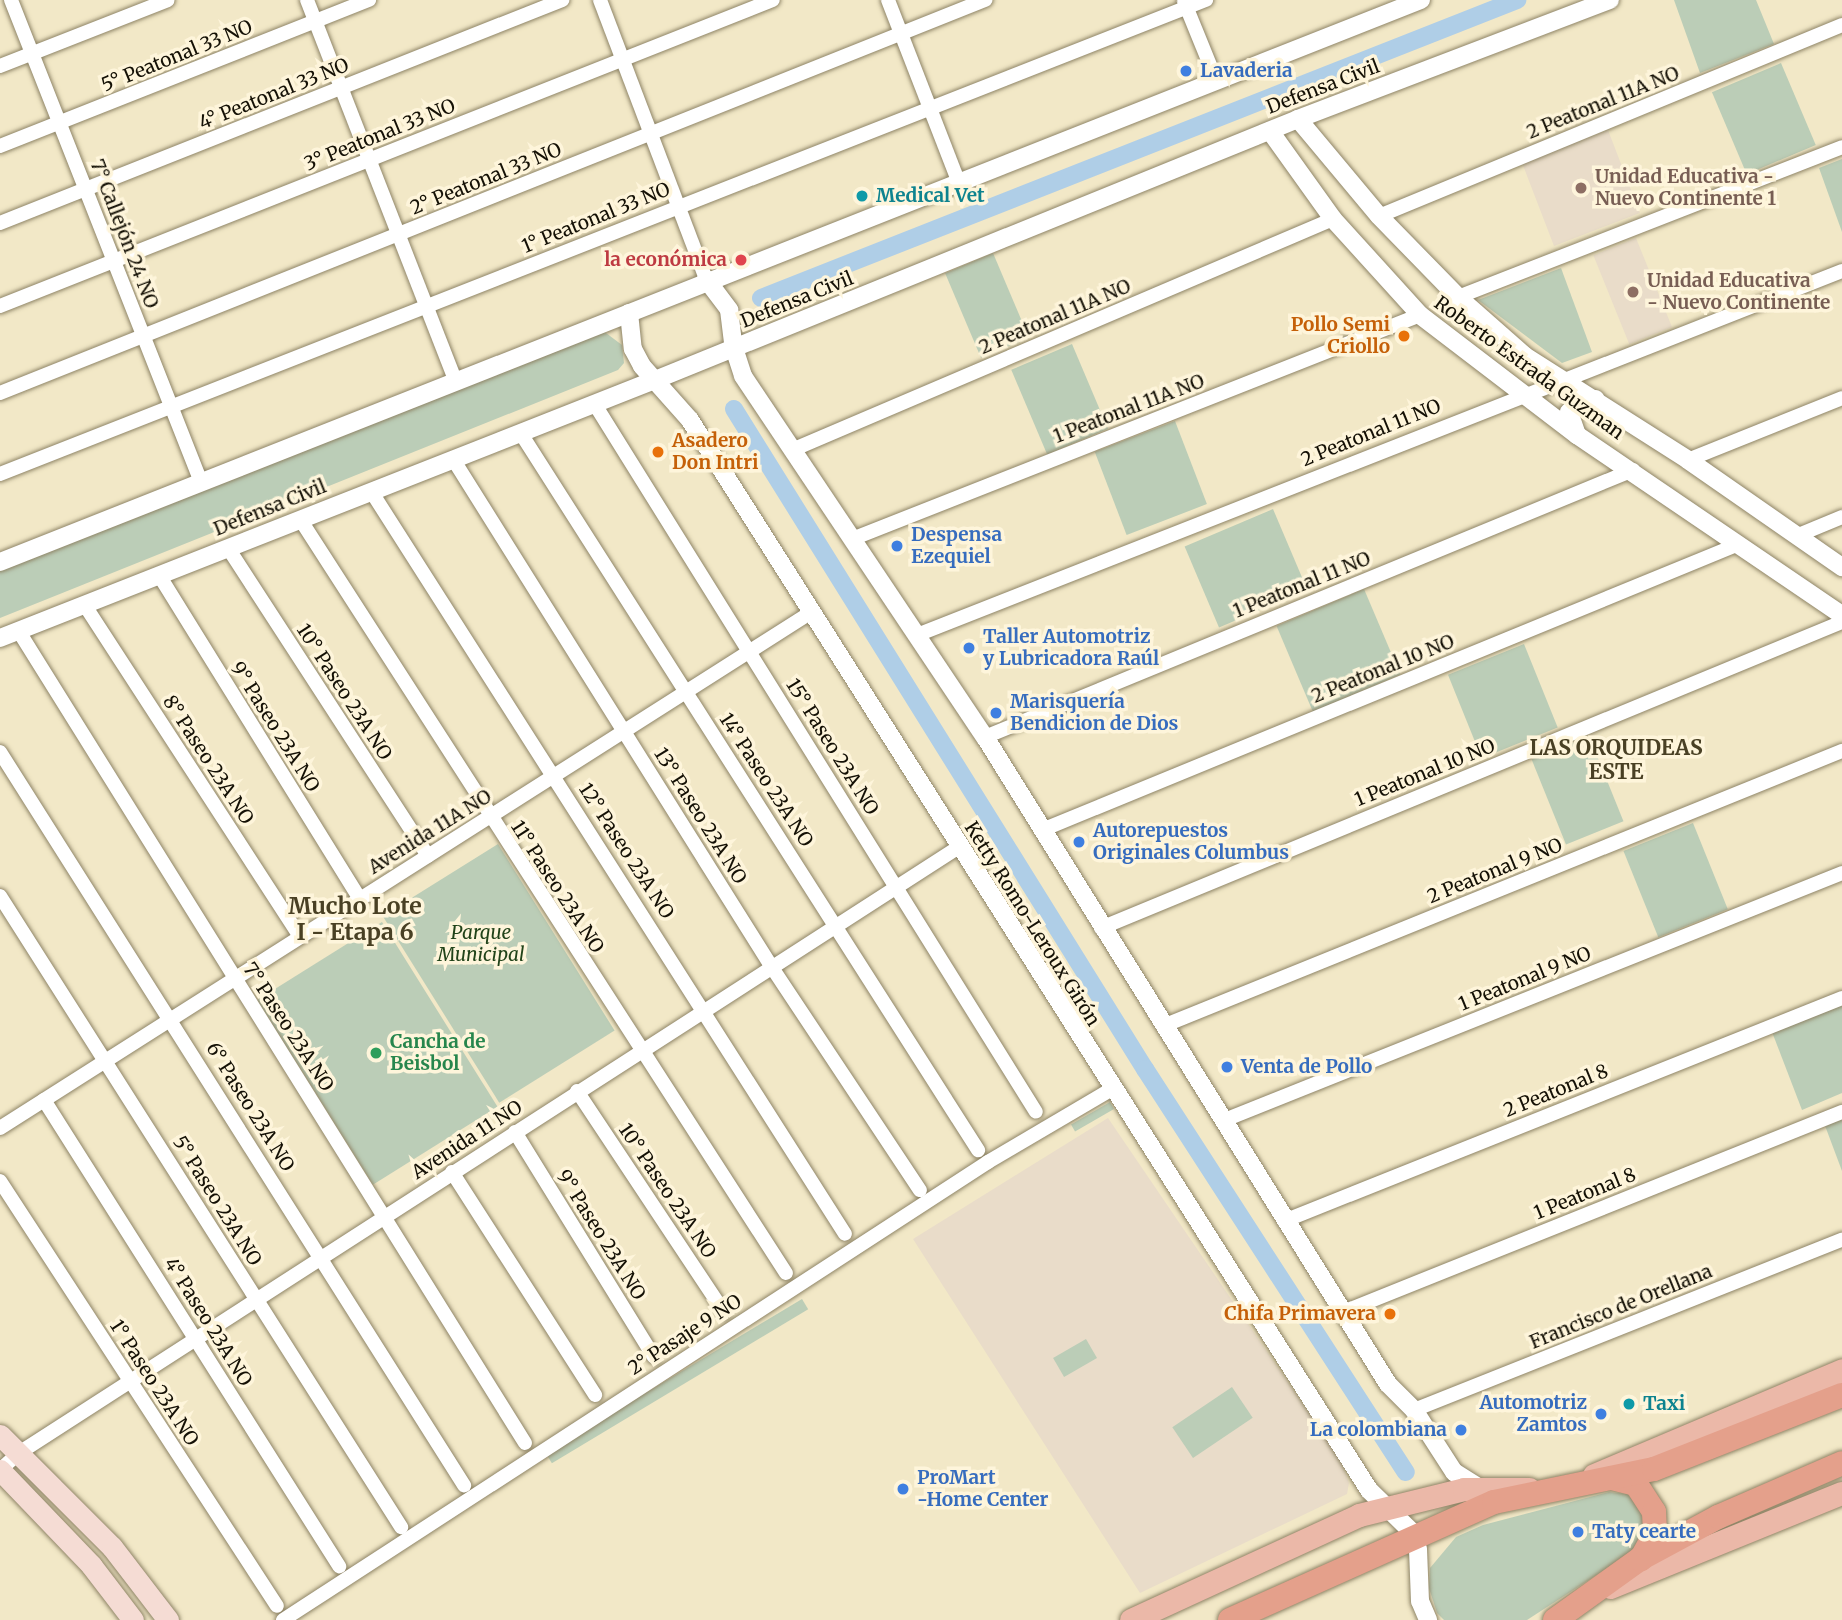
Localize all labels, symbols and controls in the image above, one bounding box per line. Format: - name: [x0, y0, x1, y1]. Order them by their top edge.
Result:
- street label: 5° Peatonal 33 NO: [98, 15, 256, 97]
- street label: 4° Peatonal 33 NO: [196, 54, 352, 134]
- street label: Defensa Civil: [1263, 55, 1383, 119]
- place label: Lavaderia: [1200, 60, 1293, 82]
- street label: 2 Peatonal 11A NO: [1523, 62, 1683, 144]
- marker: Lavaderia: [1178, 63, 1194, 79]
- street label: 3° Peatonal 33 NO: [301, 94, 459, 176]
- street label: 2° Peatonal 33 NO: [407, 138, 565, 220]
- street label: 7° Callejón 24 NO: [85, 156, 163, 312]
- place label: Unidad Educativa - Nuevo Continente 1: [1595, 166, 1776, 210]
- street label: 1° Peatonal 33 NO: [519, 178, 673, 258]
- marker: Unidad Educativa - Nuevo Continente 1: [1573, 180, 1589, 196]
- place label: Medical Vet: [876, 185, 985, 207]
- marker: Medical Vet: [854, 188, 870, 204]
- place label: la económica: [604, 249, 727, 271]
- marker: la económica: [733, 252, 749, 268]
- street label: Defensa Civil: [737, 267, 857, 333]
- place label: Unidad Educativa - Nuevo Continente: [1647, 270, 1830, 314]
- street label: 2 Peatonal 11A NO: [976, 275, 1134, 359]
- marker: Unidad Educativa - Nuevo Continente: [1625, 284, 1641, 300]
- street label: Roberto Estrada Guzman: [1430, 291, 1628, 445]
- place label: Pollo Semi Criollo: [1291, 314, 1390, 358]
- marker: Pollo Semi Criollo: [1396, 328, 1412, 344]
- street label: 1 Peatonal 11A NO: [1050, 370, 1208, 448]
- street label: 2 Peatonal 11 NO: [1298, 395, 1444, 471]
- place label: Asadero Don Intri: [672, 430, 759, 474]
- marker: Asadero Don Intri: [650, 444, 666, 460]
- street label: Defensa Civil: [210, 475, 330, 541]
- place label: Despensa Ezequiel: [911, 524, 1002, 568]
- marker: Despensa Ezequiel: [889, 538, 905, 554]
- street label: 1 Peatonal 11 NO: [1230, 547, 1374, 623]
- street label: 10° Paseo 23A NO: [292, 620, 396, 764]
- place label: Taller Automotriz y Lubricadora Raúl: [983, 626, 1159, 670]
- street label: 2 Peatonal 10 NO: [1308, 630, 1458, 708]
- marker: Taller Automotriz y Lubricadora Raúl: [961, 640, 977, 656]
- street label: 9° Paseo 23A NO: [226, 658, 324, 796]
- street label: 15° Paseo 23A NO: [781, 675, 883, 819]
- street label: 8° Paseo 23A NO: [158, 691, 258, 829]
- place label: Marisquería Bendicion de Dios: [1010, 691, 1178, 735]
- marker: Marisquería Bendicion de Dios: [988, 705, 1004, 721]
- street label: 14° Paseo 23A NO: [714, 709, 818, 851]
- street label: 1 Peatonal 10 NO: [1352, 734, 1498, 812]
- district label: LAS ORQUIDEAS ESTE: [1529, 735, 1703, 785]
- street label: 13° Paseo 23A NO: [649, 744, 751, 888]
- street label: 12° Paseo 23A NO: [574, 779, 678, 923]
- street label: Avenida 11A NO: [364, 785, 496, 879]
- street label: 11° Paseo 23A NO: [506, 816, 608, 958]
- street label: Ketty Romo-Leroux Girón: [960, 818, 1104, 1030]
- place label: Autorepuestos Originales Columbus: [1093, 820, 1289, 864]
- marker: Autorepuestos Originales Columbus: [1071, 834, 1087, 850]
- street label: 2 Peatonal 9 NO: [1424, 834, 1566, 908]
- district label: Mucho Lote I - Etapa 6: [288, 892, 422, 946]
- park label: Parque Municipal: [437, 922, 525, 966]
- street label: 1 Peatonal 9 NO: [1455, 942, 1595, 1016]
- street label: 7° Paseo 23A NO: [238, 958, 338, 1096]
- place label: Cancha de Beisbol: [390, 1031, 485, 1075]
- street label: 6° Paseo 23A NO: [201, 1038, 299, 1176]
- marker: Cancha de Beisbol: [368, 1045, 384, 1061]
- place label: Venta de Pollo: [1241, 1056, 1372, 1078]
- marker: Venta de Pollo: [1219, 1059, 1235, 1075]
- street label: 2 Peatonal 8: [1501, 1060, 1611, 1122]
- street label: Avenida 11 NO: [407, 1096, 527, 1184]
- street label: 10° Paseo 23A NO: [613, 1119, 721, 1263]
- street label: 5° Paseo 23A NO: [168, 1132, 266, 1270]
- street label: 1 Peatonal 8: [1531, 1163, 1639, 1225]
- street label: 9° Paseo 23A NO: [552, 1166, 650, 1304]
- street label: 4° Paseo 23A NO: [159, 1253, 257, 1391]
- street label: Francisco de Orellana: [1526, 1260, 1716, 1354]
- street label: 2° Pasaje 9 NO: [624, 1290, 746, 1380]
- place label: Chifa Primavera: [1224, 1303, 1376, 1325]
- marker: Chifa Primavera: [1382, 1306, 1398, 1322]
- street label: 1° Paseo 23A NO: [105, 1316, 203, 1450]
- place label: Automotriz Zamtos: [1479, 1392, 1587, 1436]
- place label: Taxi: [1643, 1393, 1685, 1415]
- marker: Taxi: [1621, 1396, 1637, 1412]
- marker: Automotriz Zamtos: [1593, 1406, 1609, 1422]
- place label: La colombiana: [1310, 1419, 1447, 1441]
- marker: La colombiana: [1453, 1422, 1469, 1438]
- place label: ProMart -Home Center: [917, 1467, 1048, 1511]
- marker: ProMart -Home Center: [895, 1481, 911, 1497]
- place label: Taty cearte: [1592, 1521, 1696, 1543]
- marker: Taty cearte: [1570, 1524, 1586, 1540]

